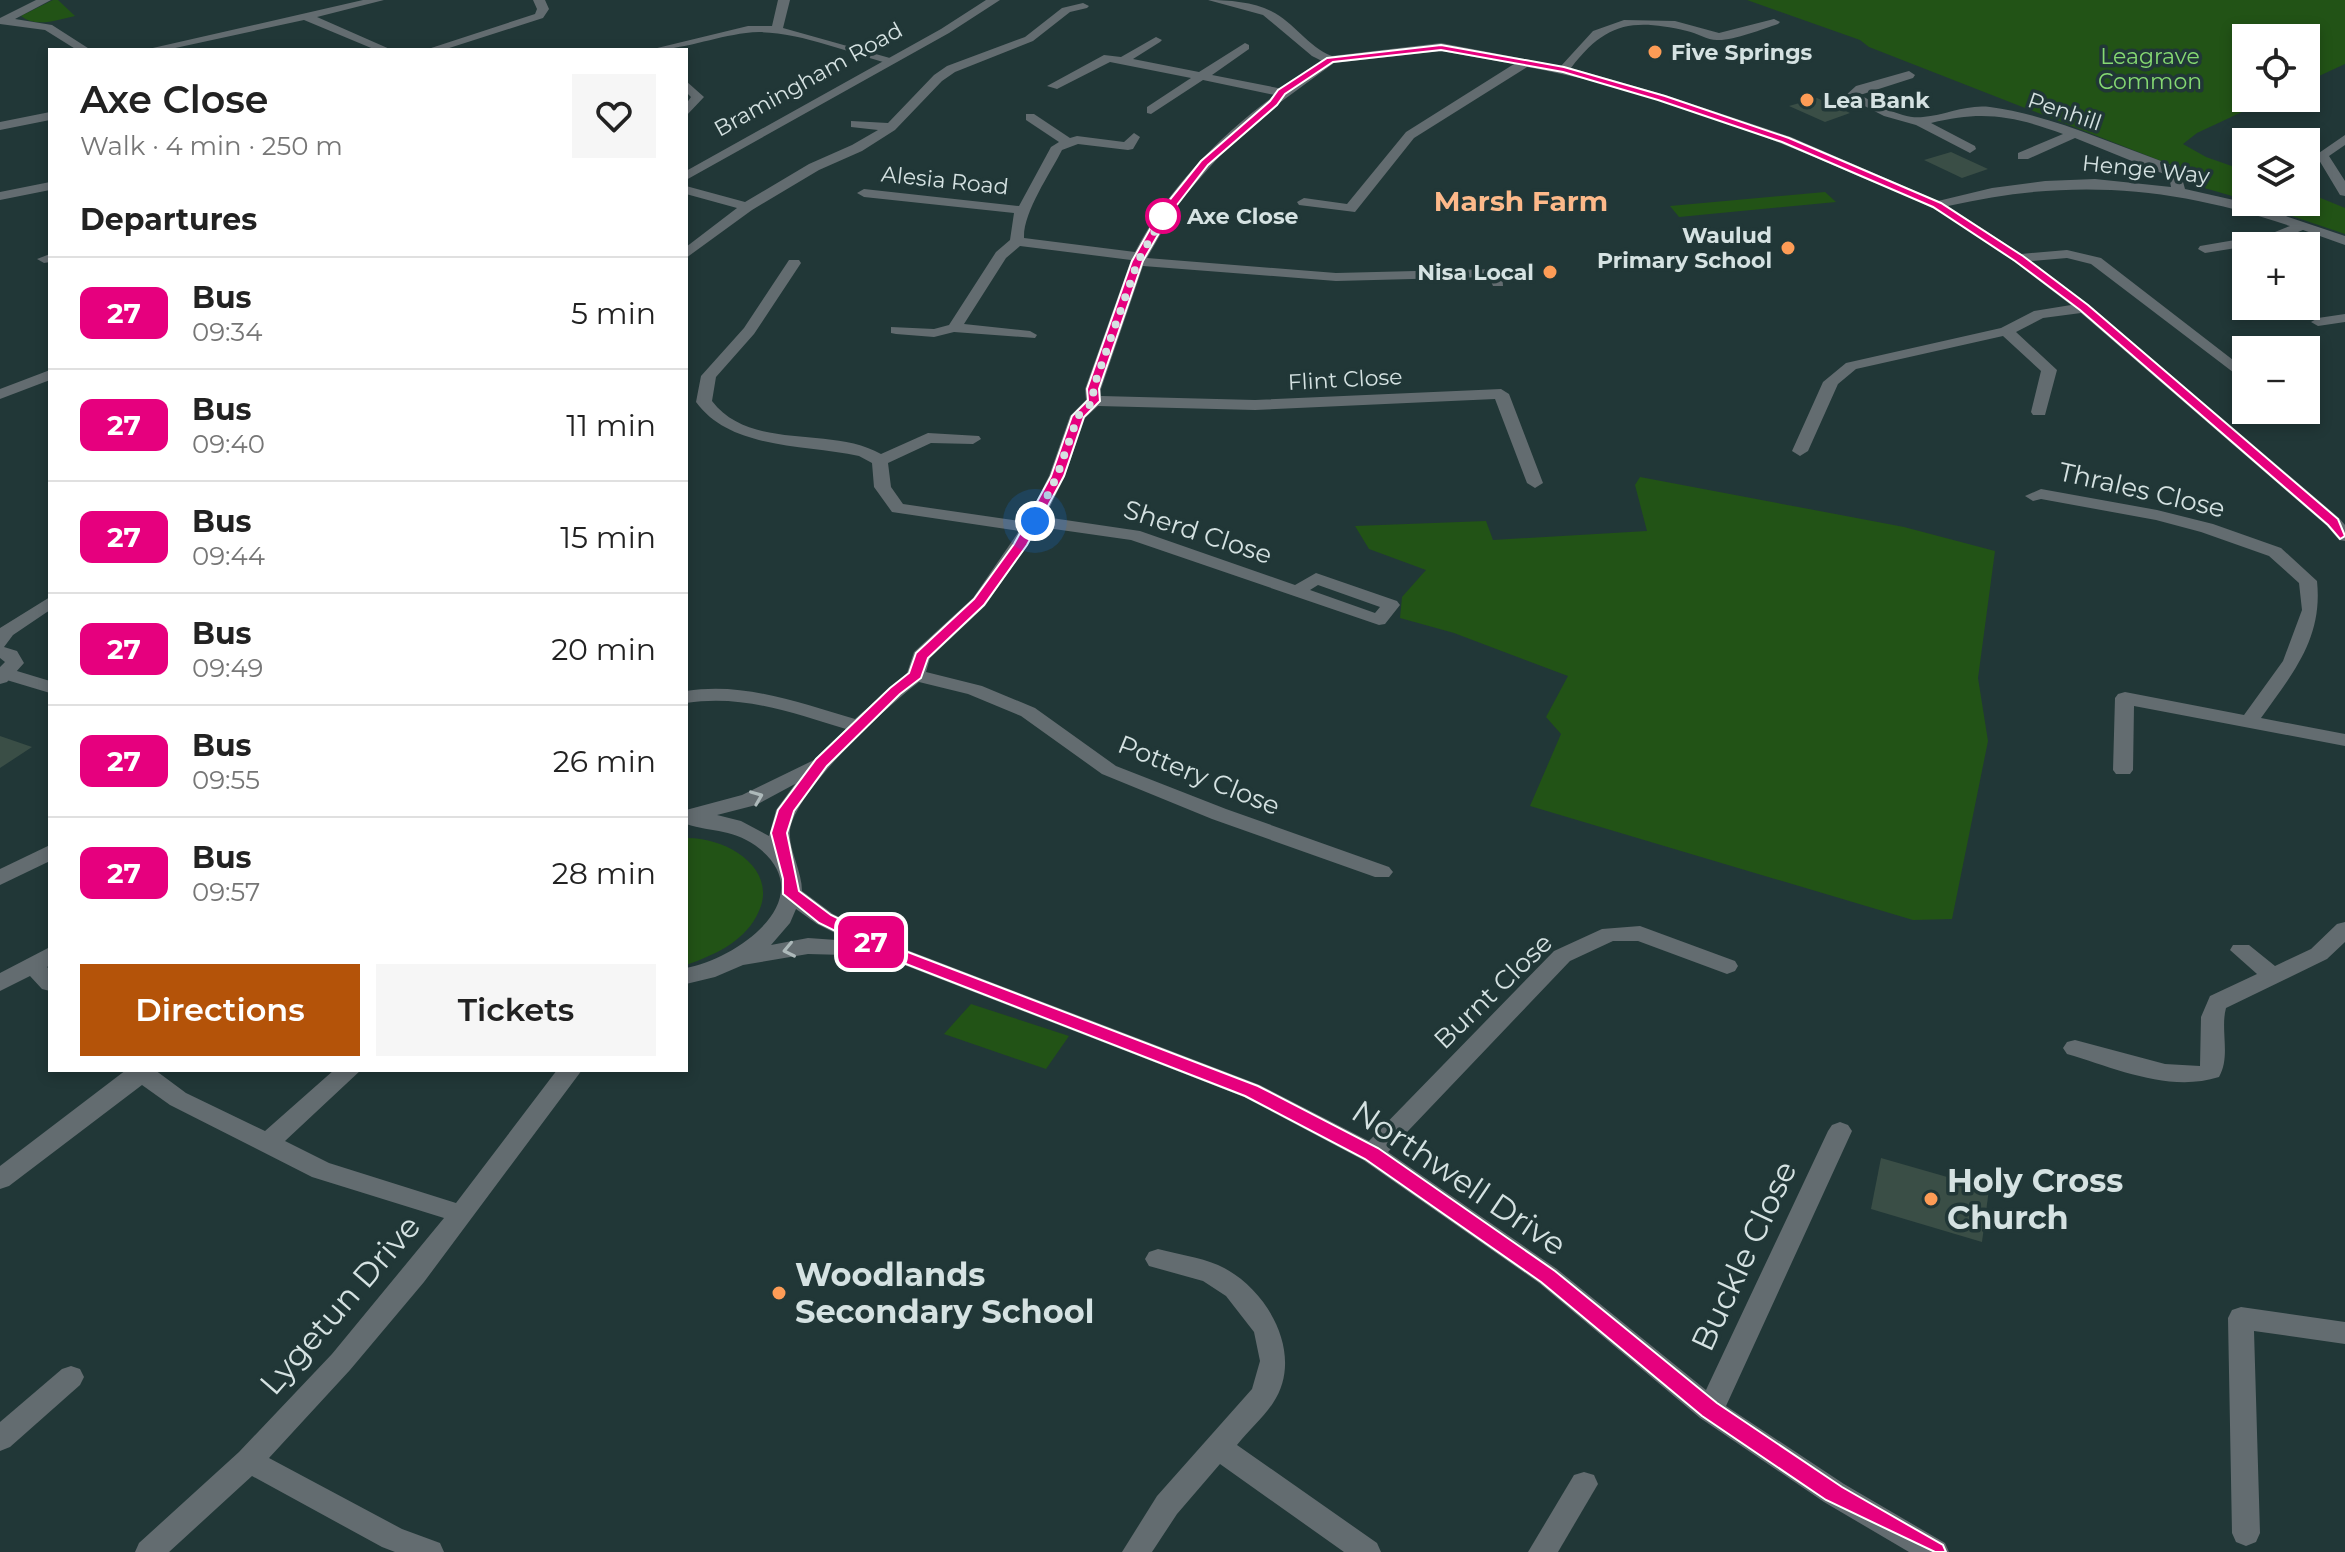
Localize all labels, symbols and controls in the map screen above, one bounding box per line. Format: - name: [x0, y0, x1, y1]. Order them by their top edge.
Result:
- street label: Bramingham Road: [709, 16, 907, 142]
- map controls: [2232, 24, 2320, 424]
- button: locate: [2232, 24, 2320, 112]
- place label: Five Springs: [1671, 39, 1813, 66]
- marker: Five Springs: [1646, 43, 1664, 61]
- park label: Leagrave Common: [2098, 43, 2202, 95]
- button: heart: [572, 74, 656, 158]
- text: Axe Close: [80, 76, 268, 123]
- street label: Penhill: [2024, 86, 2105, 137]
- place label: Lea Bank: [1823, 87, 1930, 114]
- marker: Lea Bank: [1798, 91, 1816, 109]
- button: layers: [2232, 128, 2320, 216]
- text: Walk · 4 min · 250 m: [80, 130, 343, 162]
- street label: Henge Way: [2081, 149, 2211, 190]
- street label: Alesia Road: [880, 160, 1010, 201]
- district label: Marsh Farm: [1434, 184, 1608, 218]
- marker: Axe Close: [1146, 199, 1180, 233]
- text: Departures: [80, 201, 257, 238]
- place label: Axe Close: [1186, 203, 1299, 230]
- place label: Waulud Primary School: [1597, 222, 1772, 274]
- button: +: [2232, 232, 2320, 320]
- marker: Waulud Primary School: [1779, 239, 1797, 257]
- place label: Nisa Local: [1417, 259, 1534, 286]
- marker: Nisa Local: [1541, 263, 1559, 281]
- text: Bus: [192, 279, 252, 316]
- text: 5 min: [571, 295, 656, 332]
- text: 27: [107, 296, 141, 330]
- text: 09:34: [192, 316, 262, 348]
- button: −: [2232, 336, 2320, 424]
- street label: Flint Close: [1287, 363, 1403, 396]
- text: Bus: [192, 391, 252, 428]
- text: 11 min: [566, 407, 656, 444]
- text: 27: [107, 408, 141, 442]
- text: 09:40: [192, 428, 265, 460]
- street label: Thrales Close: [2056, 455, 2228, 525]
- street label: Sherd Close: [1120, 493, 1276, 571]
- your location: [1015, 501, 1055, 541]
- text: Bus: [192, 503, 252, 540]
- text: 15 min: [560, 519, 656, 556]
- text: 27: [107, 520, 141, 554]
- text: 09:44: [192, 540, 265, 572]
- text: Bus: [192, 615, 252, 652]
- text: 20 min: [551, 631, 656, 668]
- text: 27: [107, 632, 141, 666]
- text: 09:49: [192, 652, 263, 684]
- text: Bus: [192, 727, 252, 764]
- street label: Pottery Close: [1113, 728, 1285, 822]
- text: 26 min: [553, 743, 656, 780]
- text: 27: [107, 744, 141, 778]
- text: 09:55: [192, 764, 260, 796]
- one-way arrow: [749, 790, 763, 806]
- text: Bus: [192, 839, 252, 876]
- text: 28 min: [552, 855, 656, 892]
- text: 27: [107, 856, 141, 890]
- text: 09:57: [192, 876, 260, 908]
- line badge: 27: [835, 916, 907, 968]
- text: 27: [854, 925, 888, 959]
- street label: Burnt Close: [1427, 927, 1559, 1055]
- one-way arrow: [783, 941, 796, 958]
- button: Directions: [80, 964, 360, 1056]
- button: Tickets: [376, 964, 656, 1056]
- street label: Northwell Drive: [1345, 1091, 1574, 1264]
- street label: Buckle Close: [1683, 1155, 1805, 1357]
- place label: Holy Cross Church: [1947, 1161, 2123, 1237]
- marker: Holy Cross Church: [1922, 1190, 1940, 1208]
- street label: Lygetun Drive: [251, 1207, 428, 1402]
- place label: Woodlands Secondary School: [795, 1255, 1094, 1331]
- marker: Woodlands Secondary School: [770, 1284, 788, 1302]

